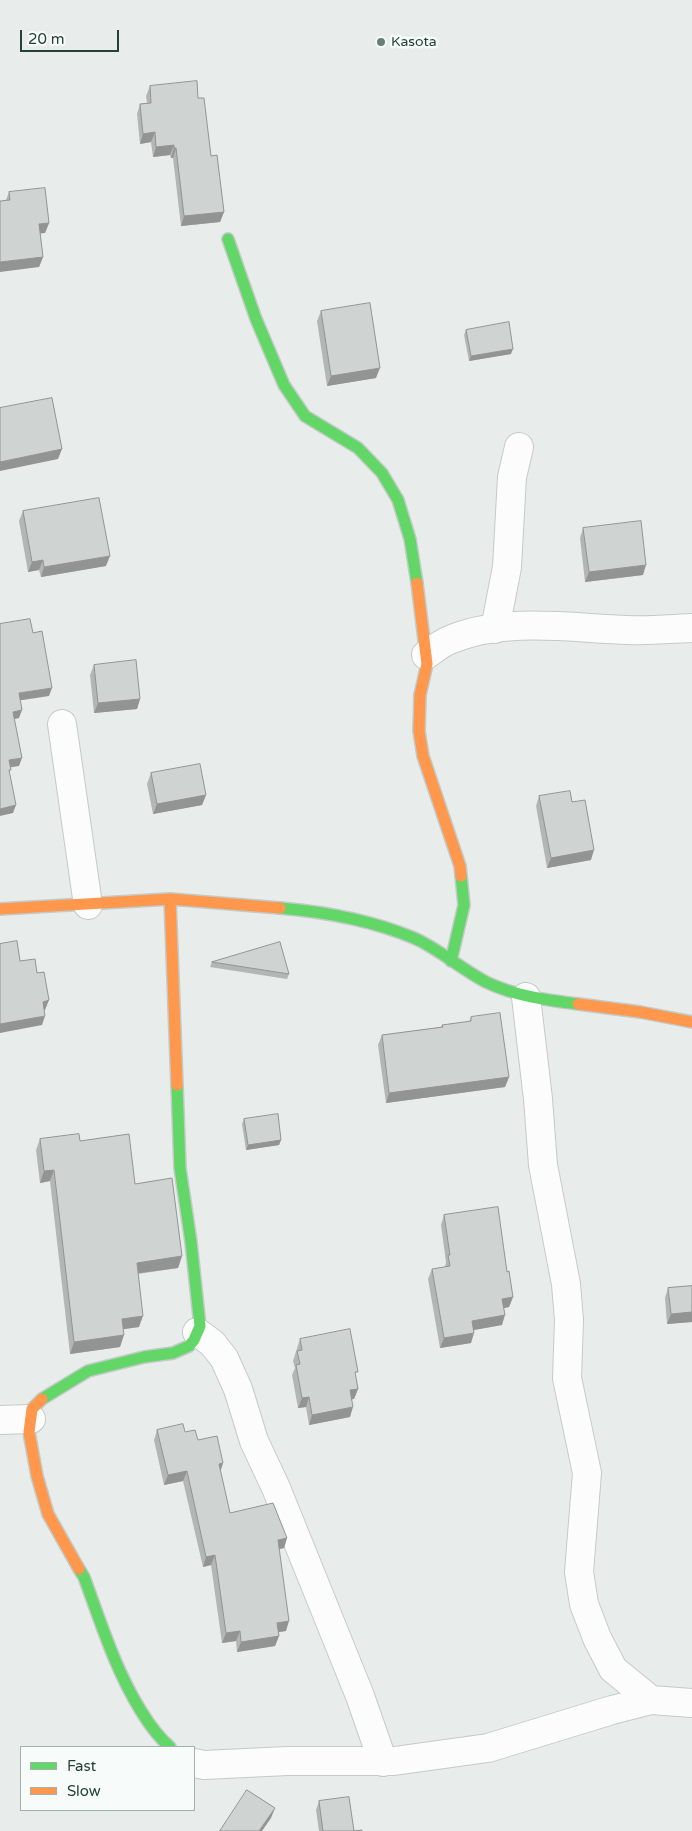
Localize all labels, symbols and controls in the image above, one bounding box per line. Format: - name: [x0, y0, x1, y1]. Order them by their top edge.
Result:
- scale bar: [22, 20, 121, 52]
- text: 20 m: [28, 30, 65, 48]
- place label: Kasota: [391, 34, 437, 50]
- marker: Kasota: [375, 36, 387, 48]
- legend: [20, 1746, 195, 1811]
- text: Fast: [67, 1757, 96, 1775]
- text: Slow: [67, 1782, 101, 1800]

